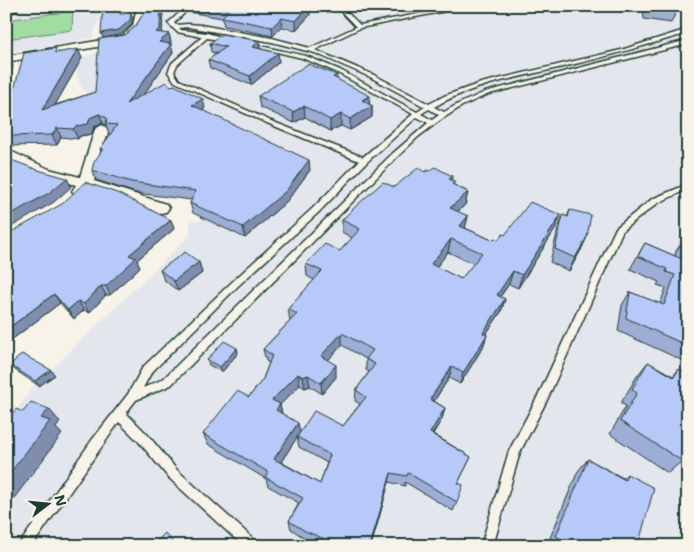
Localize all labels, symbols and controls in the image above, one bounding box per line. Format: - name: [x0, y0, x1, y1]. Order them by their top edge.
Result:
- north arrow: [22, 480, 72, 530]
- text: N: [50, 493, 71, 508]

